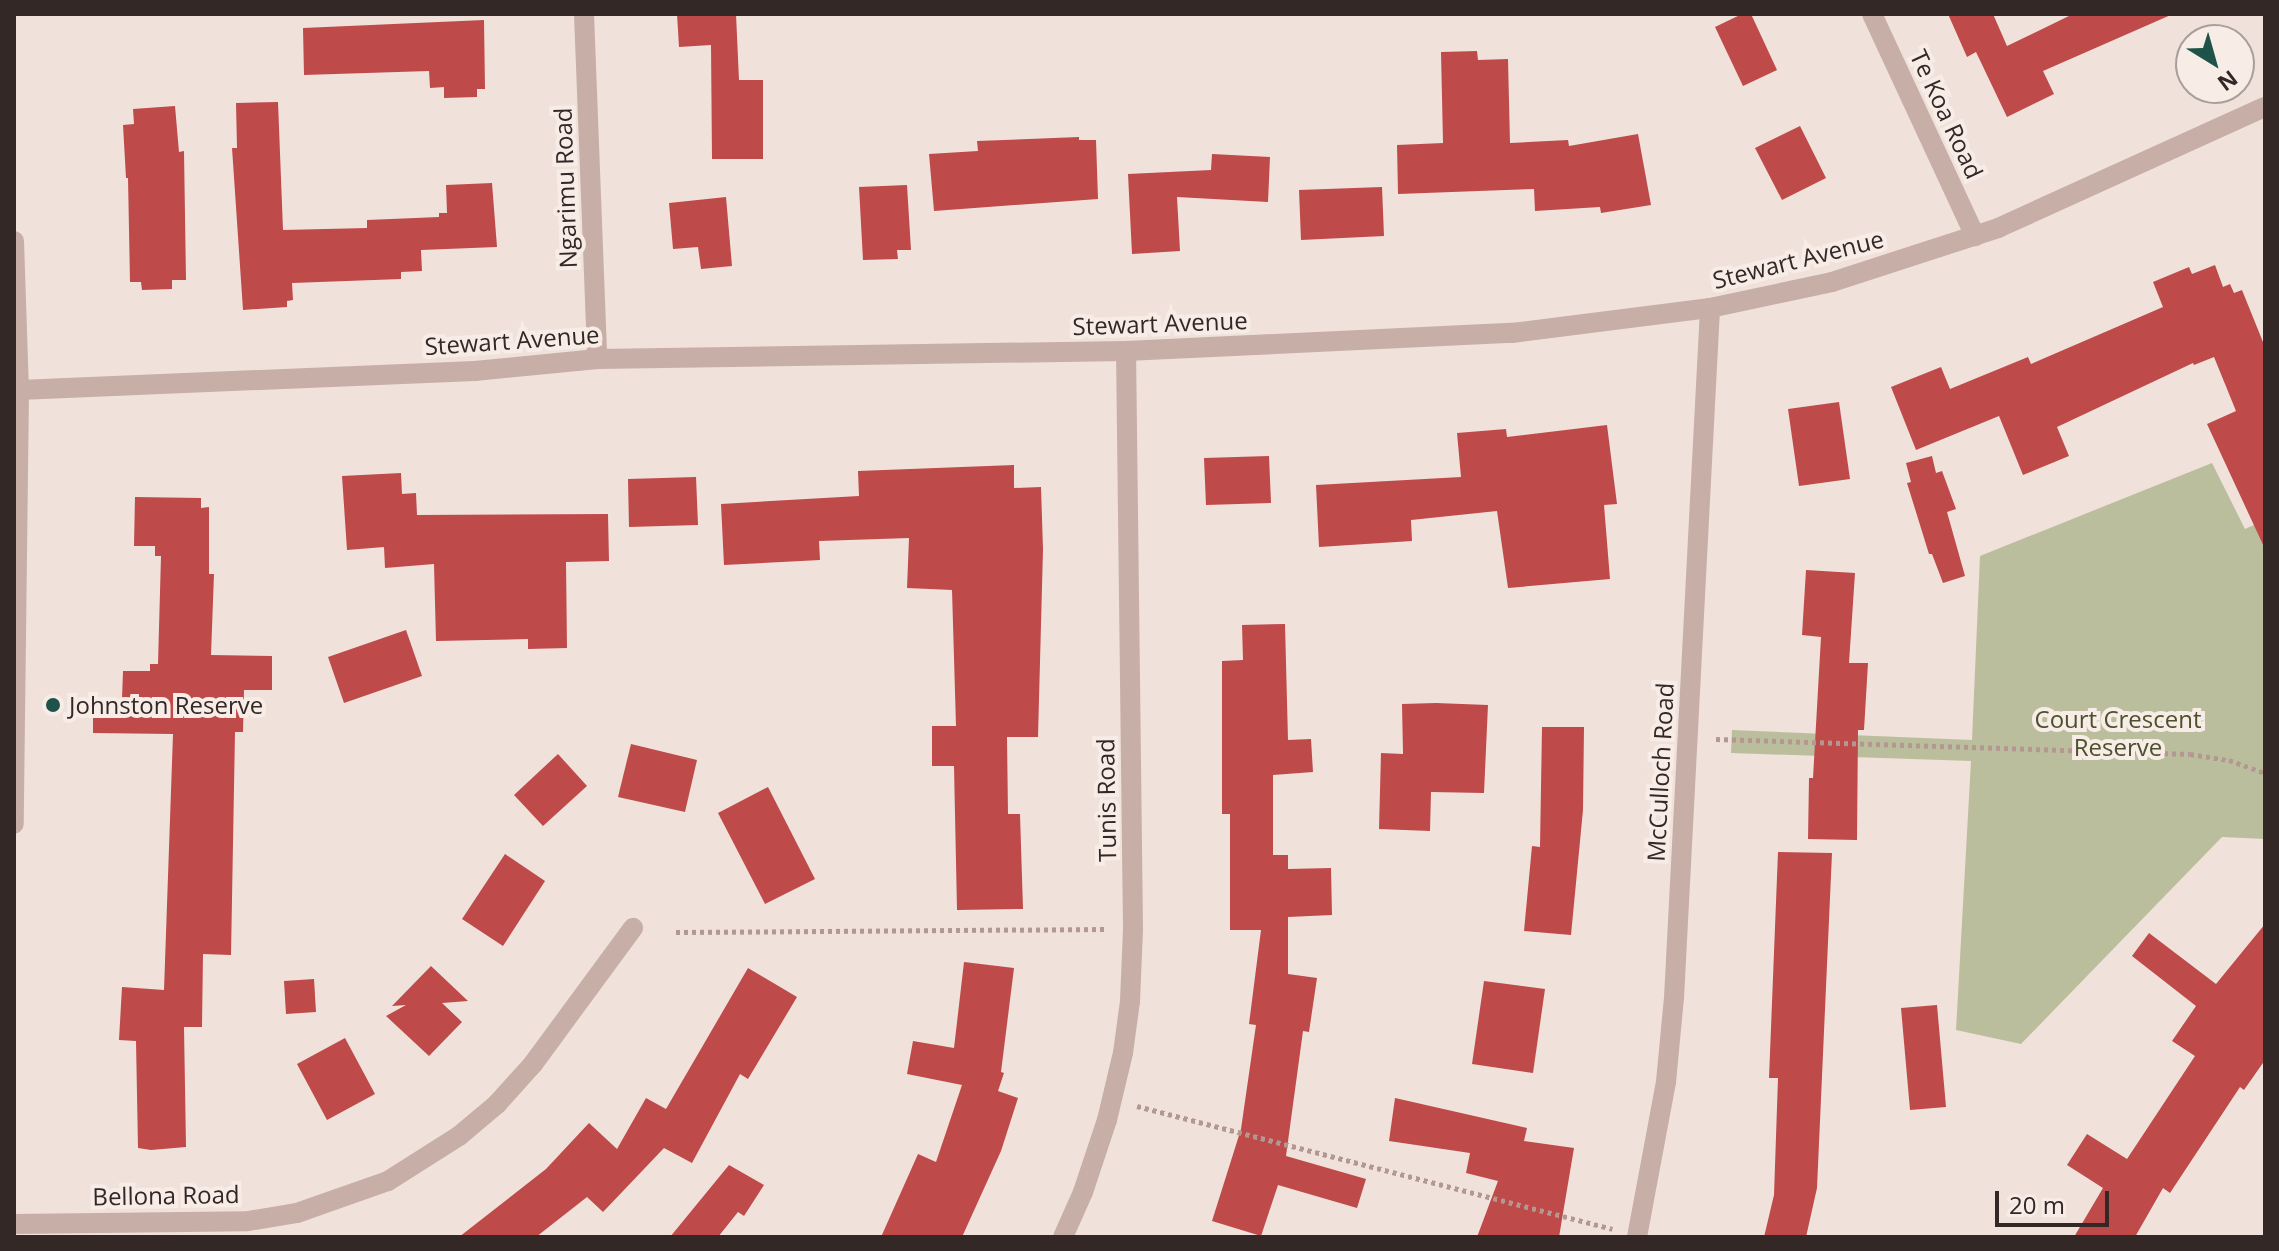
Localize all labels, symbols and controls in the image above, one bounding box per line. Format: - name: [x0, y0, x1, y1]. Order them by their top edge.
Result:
- north arrow: [2175, 24, 2255, 104]
- street label: Te Koa Road: [1905, 45, 1989, 183]
- text: N: [2212, 64, 2244, 99]
- street label: Ngarimu Road: [548, 107, 582, 269]
- street label: Stewart Avenue: [1709, 224, 1887, 294]
- street label: Stewart Avenue: [1072, 306, 1248, 340]
- street label: Stewart Avenue: [424, 320, 600, 360]
- street label: McCulloch Road: [1641, 682, 1679, 862]
- place label: Johnston Reserve: [69, 691, 263, 719]
- marker: Johnston Reserve: [44, 696, 62, 714]
- park label: Court Crescent Reserve: [2035, 705, 2201, 761]
- street label: Tunis Road: [1091, 738, 1121, 862]
- scale bar: [1999, 1175, 2113, 1225]
- street label: Bellona Road: [92, 1179, 240, 1211]
- text: 20 m: [2009, 1188, 2065, 1221]

